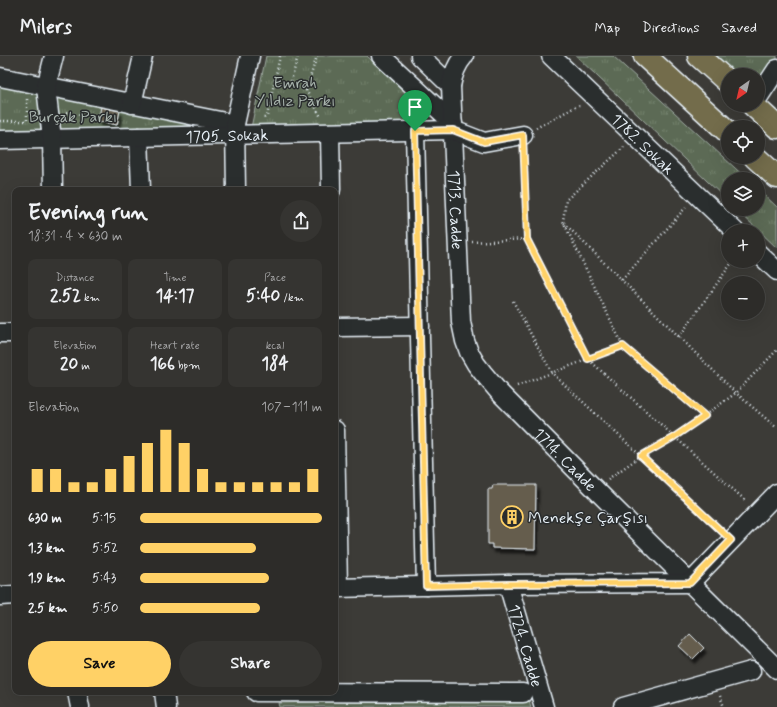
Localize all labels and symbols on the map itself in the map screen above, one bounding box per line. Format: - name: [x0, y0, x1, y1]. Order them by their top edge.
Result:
- north arrow: [721, 68, 765, 112]
- park label: Emrah Yıldız Parkı: [255, 73, 335, 112]
- pin: [398, 90, 432, 131]
- park label: Burçak Parkı: [29, 107, 117, 128]
- street label: 1782. Sokak: [606, 109, 678, 180]
- street label: 1705. Sokak: [185, 125, 269, 148]
- street label: 1713. Cadde: [443, 170, 467, 250]
- street label: 1714. Cadde: [528, 424, 600, 497]
- building icon: Menekşe Çarşısı: [499, 504, 525, 530]
- place label: Menekşe Çarşısı: [528, 508, 648, 529]
- street label: 1724. Cadde: [503, 602, 547, 690]

